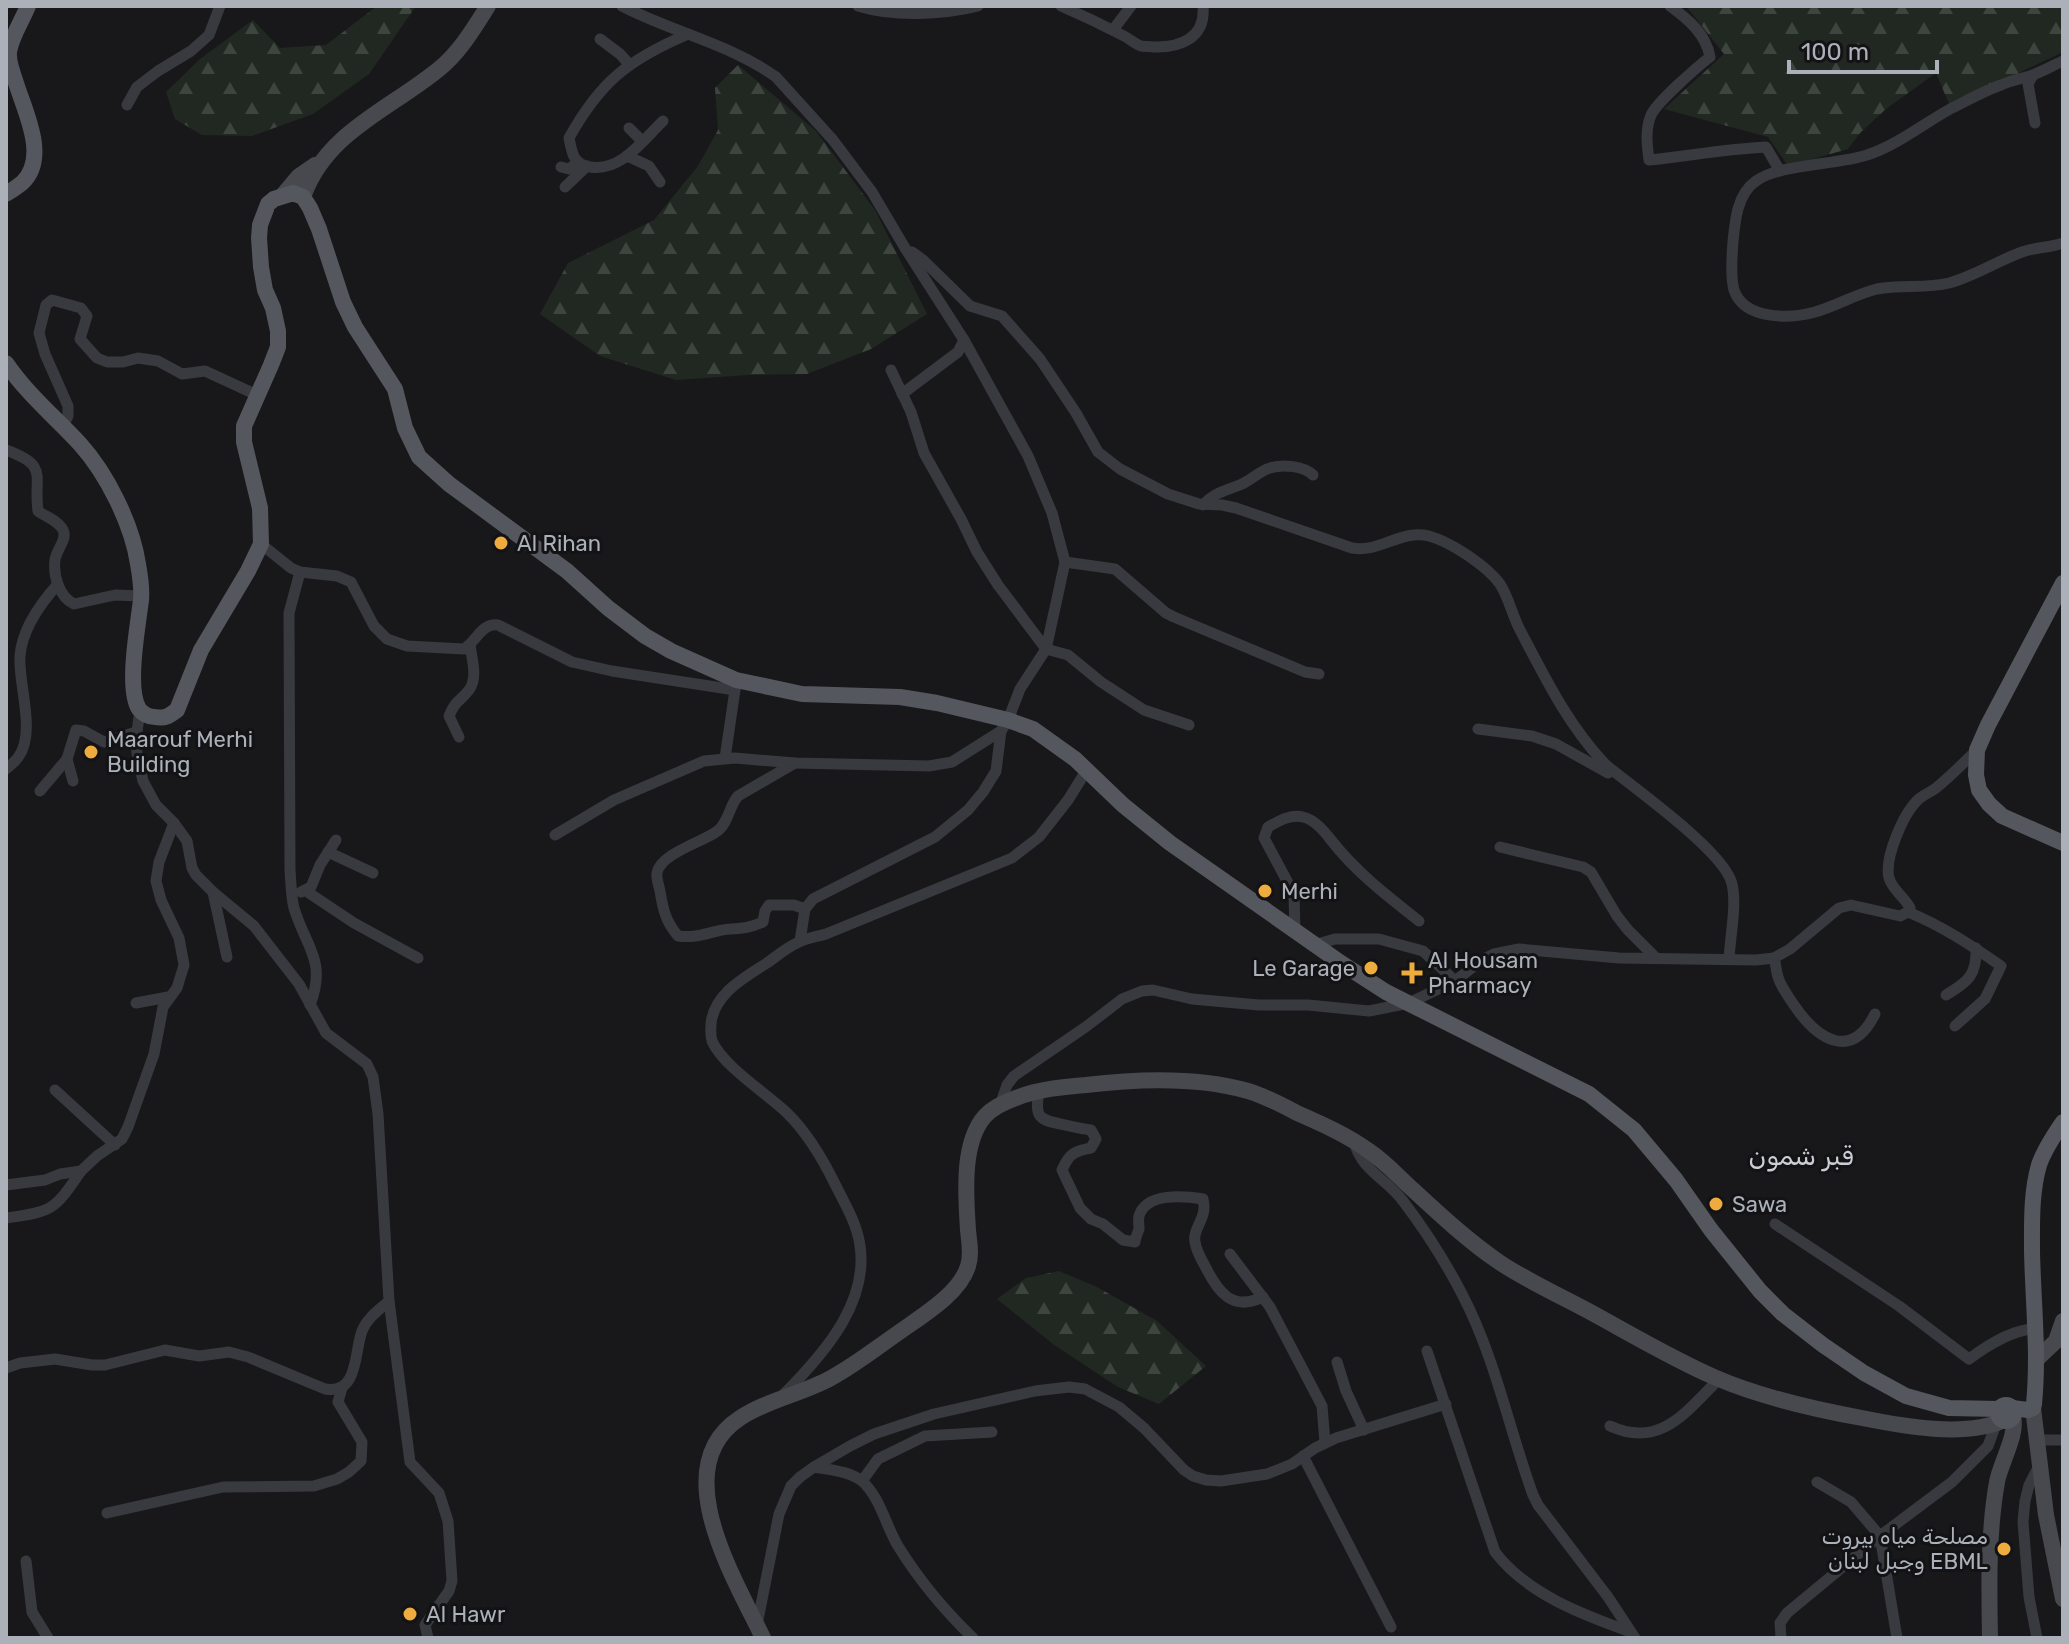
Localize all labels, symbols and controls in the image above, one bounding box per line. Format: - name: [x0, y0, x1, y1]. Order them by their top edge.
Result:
- scale bar: [1789, 24, 1937, 74]
- text: 100 m: [1801, 38, 1869, 66]
- place label: Al Rihan: [517, 530, 601, 557]
- marker: Al Rihan: [492, 534, 510, 552]
- place label: Maarouf Merhi Building: [107, 726, 253, 778]
- marker: Maarouf Merhi Building: [82, 743, 100, 761]
- place label: Merhi: [1281, 878, 1338, 905]
- marker: Merhi: [1256, 882, 1274, 900]
- place label: Al Housam Pharmacy: [1428, 947, 1538, 999]
- place label: Le Garage: [1252, 955, 1355, 982]
- marker: Le Garage: [1362, 959, 1380, 977]
- marker: Al Housam Pharmacy: [1403, 964, 1421, 982]
- district label: قبر شمون: [1749, 1141, 1853, 1172]
- place label: Sawa: [1732, 1191, 1787, 1218]
- marker: Sawa: [1707, 1195, 1725, 1213]
- place label: مصلحة مياه بيروت وجبل لبنان EBML: [1821, 1523, 1988, 1575]
- marker: مصلحة مياه بيروت وجبل لبنان EBML: [1995, 1540, 2013, 1558]
- place label: Al Hawr: [426, 1601, 506, 1628]
- marker: Al Hawr: [401, 1605, 419, 1623]

